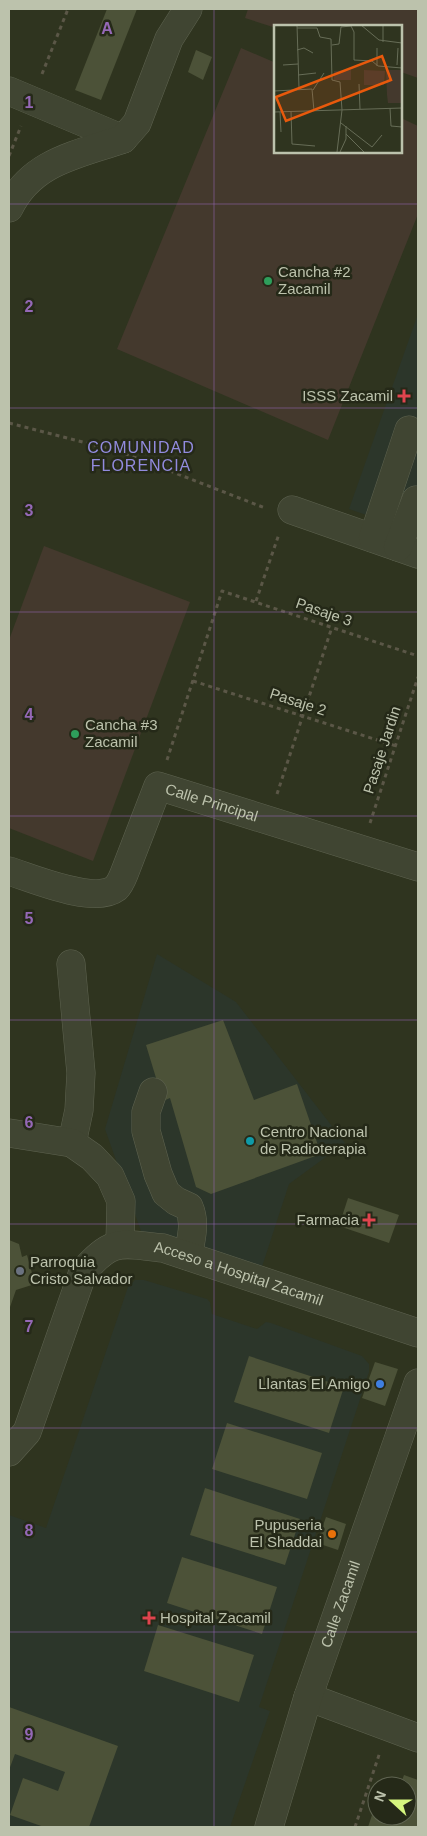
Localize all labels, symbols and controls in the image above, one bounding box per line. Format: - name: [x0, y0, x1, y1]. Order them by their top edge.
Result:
- text: A: [101, 20, 113, 37]
- inset map: [274, 25, 402, 152]
- text: 1: [25, 94, 34, 111]
- place label: Cancha #2 Zacamil: [278, 263, 351, 297]
- marker: Cancha #2 Zacamil: [262, 275, 274, 287]
- text: 2: [25, 298, 34, 315]
- place label: ISSS Zacamil: [302, 387, 393, 404]
- marker: ISSS Zacamil: [397, 389, 411, 403]
- district label: COMUNIDAD FLORENCIA: [87, 439, 195, 474]
- text: 3: [25, 502, 34, 519]
- street label: Pasaje 3: [294, 594, 355, 629]
- street label: Pasaje 2: [268, 684, 329, 719]
- street label: Pasaje Jardin: [359, 704, 404, 796]
- text: 4: [25, 706, 34, 723]
- place label: Cancha #3 Zacamil: [85, 716, 158, 750]
- marker: Cancha #3 Zacamil: [69, 728, 81, 740]
- street label: Calle Principal: [163, 780, 260, 825]
- text: 5: [25, 910, 34, 927]
- text: 6: [25, 1114, 34, 1131]
- place label: Centro Nacional de Radioterapia: [260, 1123, 368, 1157]
- marker: Centro Nacional de Radioterapia: [244, 1135, 256, 1147]
- place label: Farmacia: [296, 1211, 360, 1228]
- marker: Farmacia: [363, 1214, 375, 1226]
- street label: Acceso a Hospital Zacamil: [153, 1238, 325, 1309]
- place label: Parroquia Cristo Salvador: [30, 1253, 133, 1287]
- marker: Parroquia Cristo Salvador: [14, 1265, 26, 1277]
- text: 7: [25, 1318, 34, 1335]
- place label: Llantas El Amigo: [258, 1375, 370, 1392]
- marker: Llantas El Amigo: [374, 1378, 386, 1390]
- place label: Pupuseria El Shaddai: [249, 1516, 323, 1550]
- text: 8: [25, 1522, 34, 1539]
- marker: Pupuseria El Shaddai: [326, 1528, 338, 1540]
- street label: Calle Zacamil: [317, 1558, 363, 1650]
- place label: Hospital Zacamil: [160, 1609, 271, 1626]
- marker: Hospital Zacamil: [142, 1611, 156, 1625]
- text: 9: [25, 1726, 34, 1743]
- north arrow: [367, 1776, 417, 1826]
- text: N: [371, 1789, 389, 1804]

